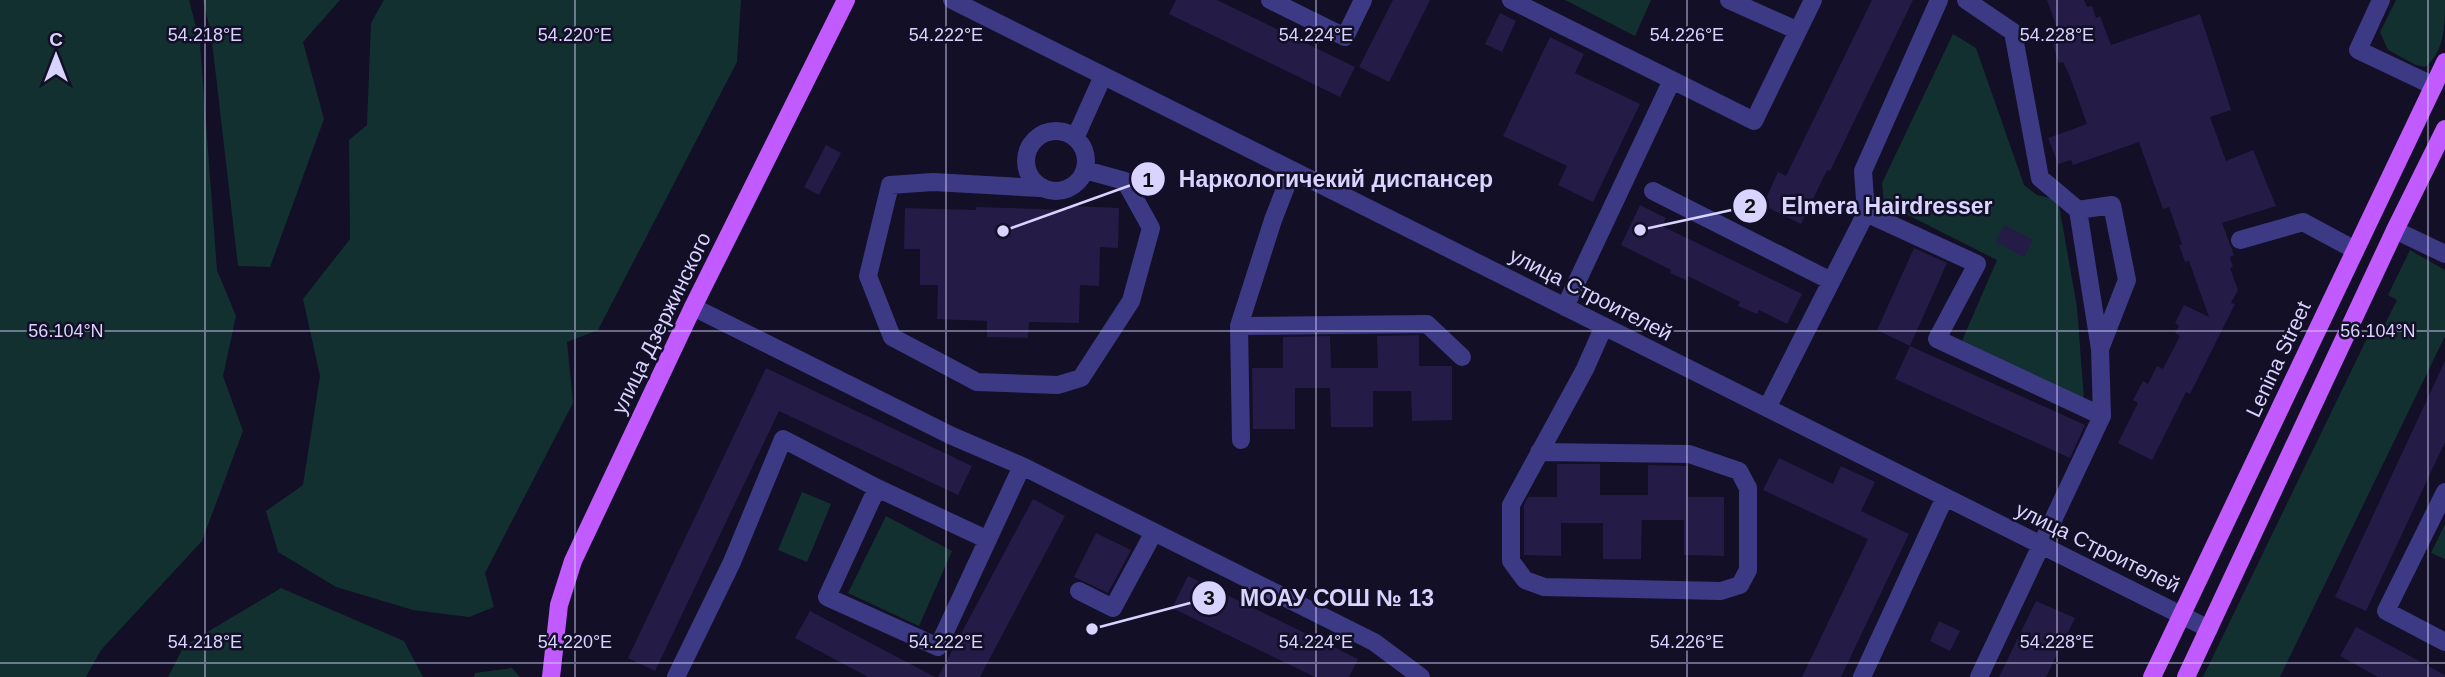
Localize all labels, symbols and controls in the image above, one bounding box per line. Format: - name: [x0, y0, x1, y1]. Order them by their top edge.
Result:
- north arrow: [21, 21, 91, 91]
- text: 54.218°E: [168, 25, 242, 45]
- text: 54.220°E: [538, 25, 612, 45]
- text: 54.222°E: [909, 25, 983, 45]
- text: 54.224°E: [1279, 25, 1353, 45]
- text: 54.226°E: [1650, 25, 1724, 45]
- text: 54.228°E: [2020, 25, 2094, 45]
- text: С: [49, 29, 63, 50]
- callout: Наркологичекий диспансер: [1130, 157, 1507, 201]
- text: Наркологичекий диспансер: [1179, 166, 1493, 192]
- text: 1: [1142, 168, 1154, 191]
- callout: Elmera Hairdresser: [1732, 184, 2006, 228]
- text: Elmera Hairdresser: [1782, 193, 1993, 219]
- text: 2: [1744, 194, 1756, 217]
- street label: улица Дзержинского: [607, 228, 715, 418]
- street label: улица Строителей: [1506, 243, 1676, 345]
- street label: Lenina Street: [2241, 297, 2315, 420]
- text: 56.104°N: [28, 321, 104, 341]
- text: 56.104°N: [2340, 321, 2416, 341]
- street label: улица Строителей: [2012, 497, 2184, 597]
- callout: МОАУ СОШ № 13: [1191, 576, 1448, 620]
- text: МОАУ СОШ № 13: [1240, 585, 1434, 611]
- text: 3: [1203, 586, 1215, 609]
- text: 54.218°E: [168, 632, 242, 652]
- text: 54.220°E: [538, 632, 612, 652]
- text: 54.222°E: [909, 632, 983, 652]
- text: 54.224°E: [1279, 632, 1353, 652]
- text: 54.226°E: [1650, 632, 1724, 652]
- text: 54.228°E: [2020, 632, 2094, 652]

